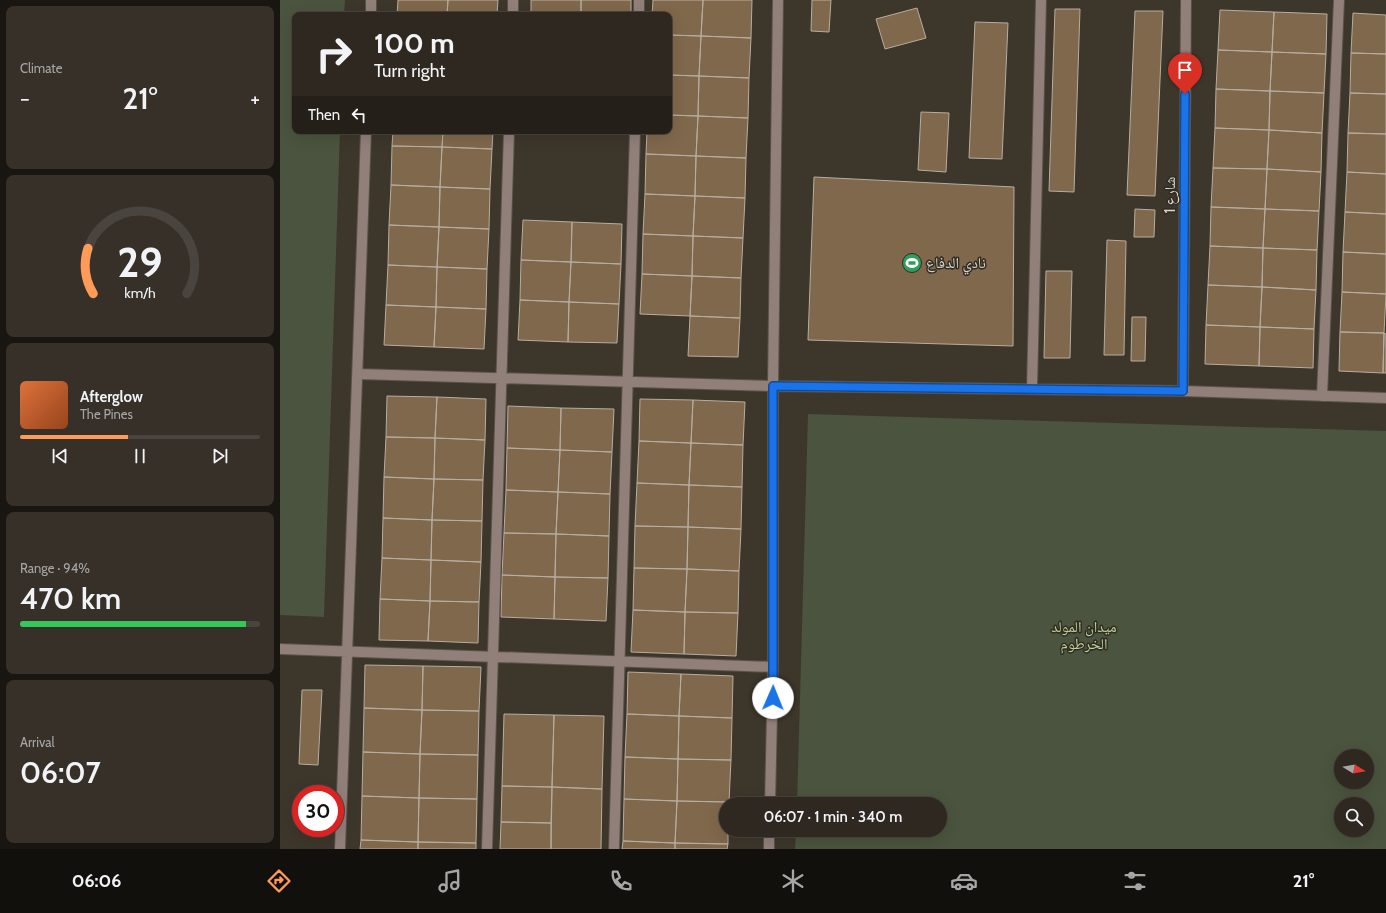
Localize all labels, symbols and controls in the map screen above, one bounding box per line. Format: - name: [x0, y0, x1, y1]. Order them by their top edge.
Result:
- text: 100 m: [374, 26, 455, 60]
- icon: right: [308, 28, 360, 80]
- pin: [1168, 53, 1202, 94]
- icon: arrive: [1174, 59, 1196, 81]
- text: Climate: [20, 60, 62, 76]
- text: Turn right: [374, 60, 445, 82]
- text: 21°: [122, 80, 158, 117]
- text: −: [20, 85, 30, 112]
- text: +: [250, 85, 260, 112]
- icon: left: [348, 104, 370, 126]
- text: Then: [308, 106, 340, 124]
- street label: شارع 1: [1161, 176, 1180, 213]
- text: 29: [117, 237, 163, 287]
- sports icon: نادي الدفاع: [901, 252, 923, 274]
- place label: نادي الدفاع: [926, 254, 986, 275]
- text: km/h: [124, 283, 156, 301]
- text: Afterglow: [80, 388, 143, 406]
- text: The Pines: [80, 406, 133, 422]
- icon: previous: [49, 445, 71, 467]
- icon: pause: [129, 445, 151, 467]
- icon: next: [209, 445, 231, 467]
- text: Range · 94%: [20, 560, 90, 576]
- text: 470 km: [20, 580, 121, 617]
- park label: ميدان المولد الخرطوم: [1051, 618, 1117, 654]
- position arrow: [752, 677, 794, 719]
- text: Arrival: [20, 734, 55, 750]
- north arrow: [1334, 749, 1374, 789]
- map controls: [1334, 749, 1374, 837]
- text: 06:07: [20, 754, 101, 791]
- speed limit sign: 30: [292, 785, 344, 837]
- button: search: [1334, 797, 1374, 837]
- text: 06:07 · 1 min · 340 m: [764, 808, 902, 826]
- icon: directions: [265, 867, 293, 895]
- icon: music: [436, 867, 464, 895]
- icon: phone: [607, 867, 635, 895]
- icon: climate: [779, 867, 807, 895]
- icon: car: [950, 867, 978, 895]
- icon: filters: [1121, 867, 1149, 895]
- text: 06:06: [72, 870, 121, 892]
- text: 21°: [1293, 870, 1314, 892]

